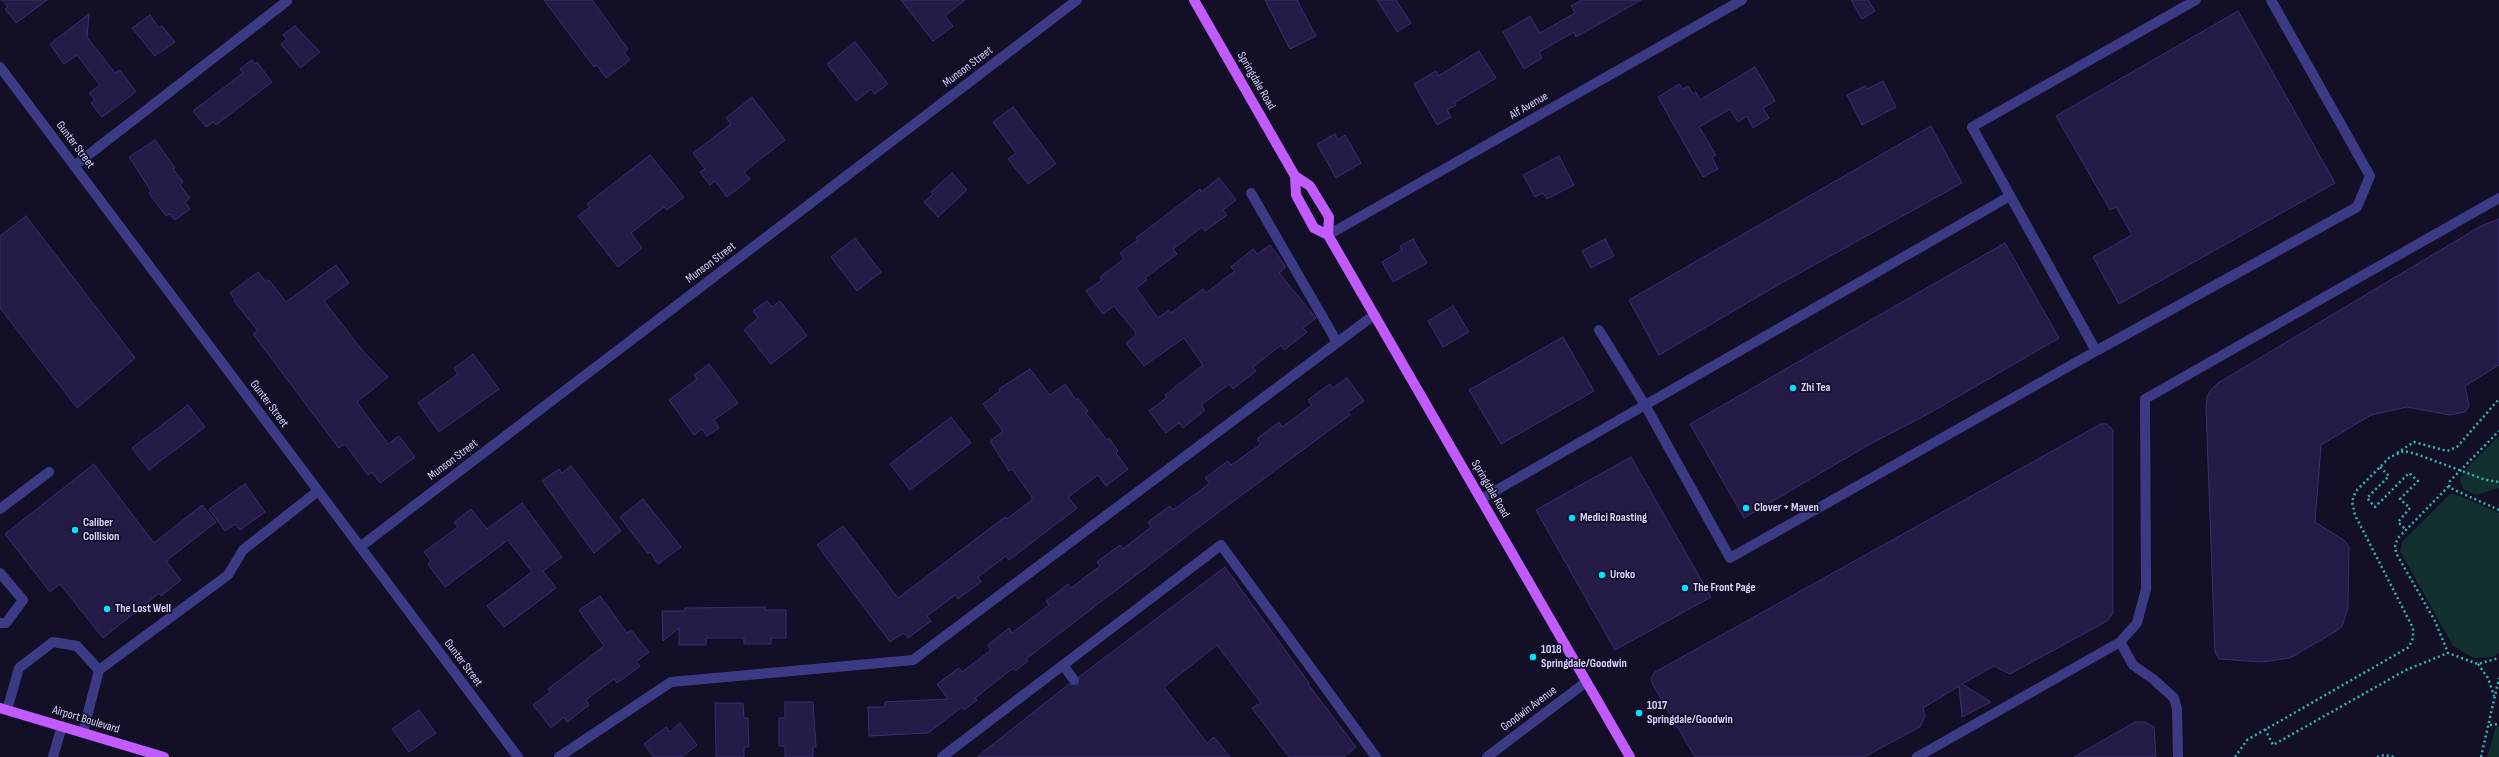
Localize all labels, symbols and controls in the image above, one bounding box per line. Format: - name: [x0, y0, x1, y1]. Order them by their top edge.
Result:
- street label: Munson Street: [940, 44, 996, 90]
- street label: Springdale Road: [1234, 50, 1278, 112]
- street label: Alf Avenue: [1507, 89, 1551, 123]
- street label: Gunter Street: [53, 119, 97, 171]
- street label: Munson Street: [683, 240, 739, 286]
- street label: Gunter Street: [247, 378, 291, 430]
- place label: Zhi Tea: [1801, 381, 1830, 395]
- marker: Zhi Tea: [1788, 383, 1798, 393]
- street label: Munson Street: [425, 437, 481, 483]
- street label: Springdale Road: [1468, 458, 1512, 520]
- place label: Clover + Maven: [1754, 501, 1819, 515]
- marker: Clover + Maven: [1741, 503, 1751, 513]
- place label: Medici Roasting: [1580, 511, 1647, 525]
- marker: Medici Roasting: [1567, 513, 1577, 523]
- place label: Caliber Collision: [83, 516, 119, 544]
- marker: Caliber Collision: [70, 525, 80, 535]
- place label: Uroko: [1610, 568, 1635, 582]
- marker: Uroko: [1597, 570, 1607, 580]
- place label: The Front Page: [1693, 581, 1756, 595]
- marker: The Front Page: [1680, 583, 1690, 593]
- place label: The Lost Well: [115, 602, 171, 616]
- marker: The Lost Well: [102, 604, 112, 614]
- street label: Gunter Street: [441, 637, 485, 689]
- place label: 1018 Springdale/Goodwin: [1541, 643, 1627, 671]
- marker: 1018 Springdale/Goodwin: [1528, 652, 1538, 662]
- street label: Goodwin Avenue: [1498, 683, 1560, 735]
- place label: 1017 Springdale/Goodwin: [1647, 699, 1733, 727]
- street label: Airport Boulevard: [51, 703, 121, 737]
- marker: 1017 Springdale/Goodwin: [1634, 708, 1644, 718]

